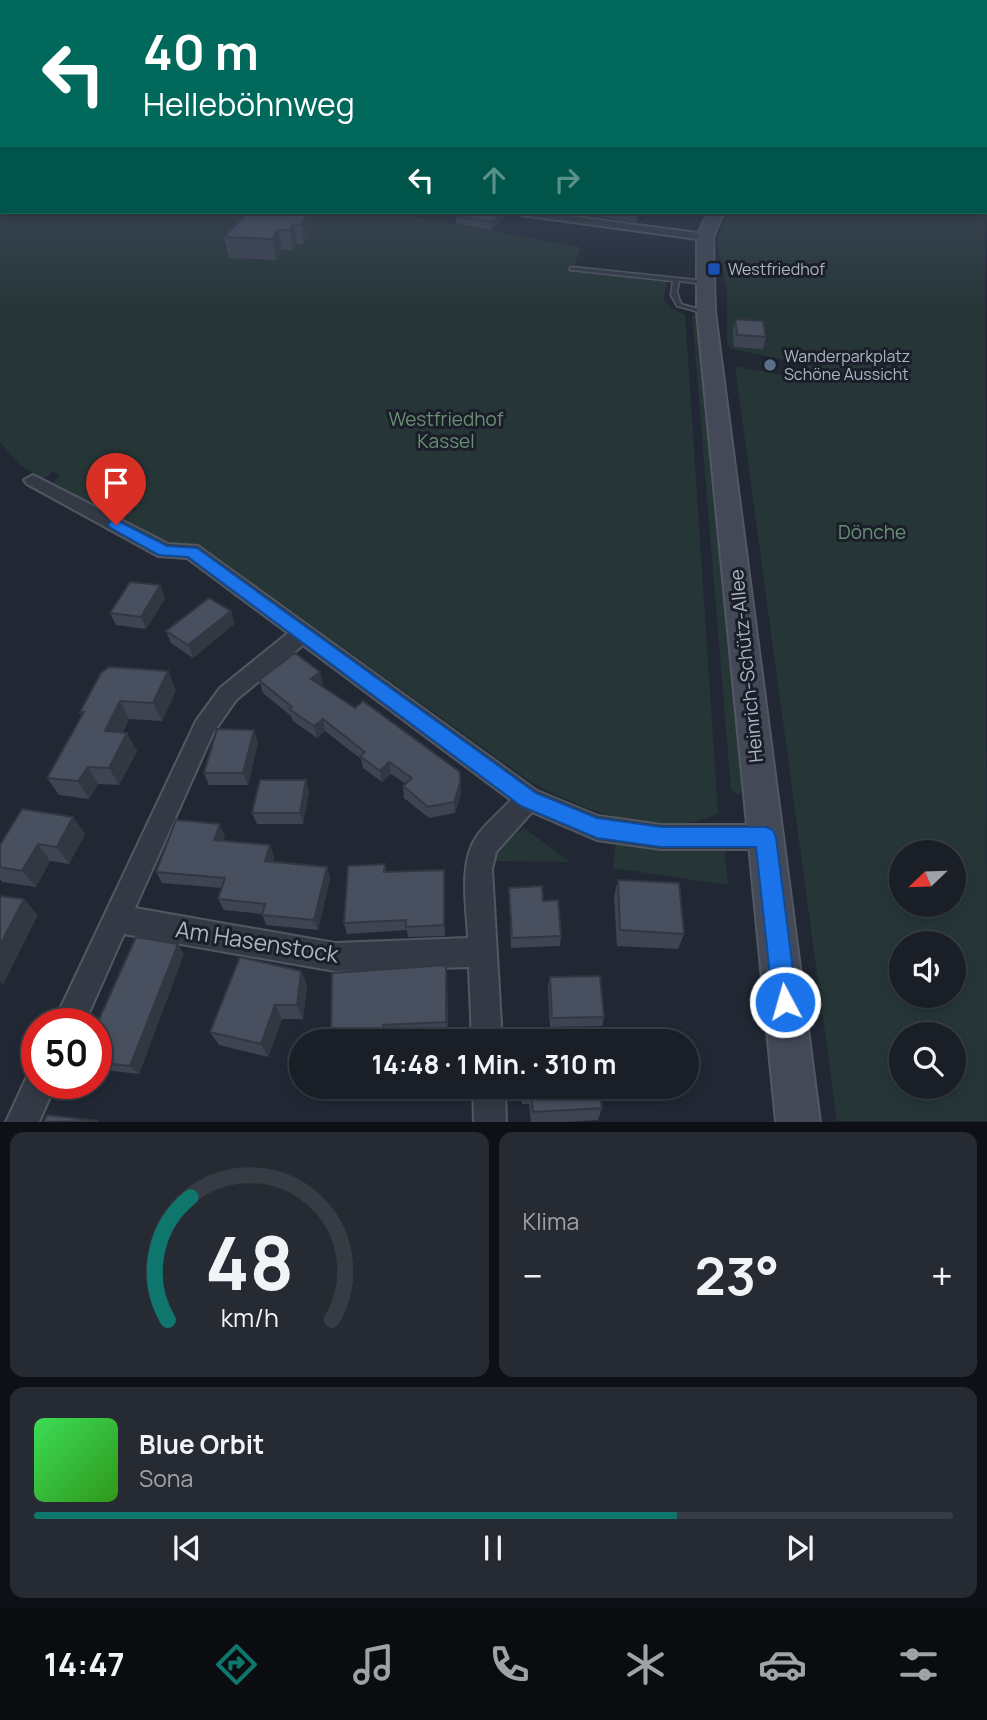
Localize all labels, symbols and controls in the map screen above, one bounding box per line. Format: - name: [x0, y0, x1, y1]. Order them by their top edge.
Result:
- text: 40 m: [143, 18, 259, 85]
- icon: left: [28, 28, 119, 119]
- text: Helleböhnweg: [143, 82, 355, 126]
- icon: left: [402, 161, 440, 199]
- icon: ahead: [475, 161, 513, 199]
- icon: right: [548, 161, 586, 199]
- place label: Westfriedhof: [728, 258, 825, 280]
- marker: Westfriedhof: [706, 261, 722, 277]
- place label: Wanderparkplatz Schöne Aussicht: [784, 345, 910, 385]
- marker: Wanderparkplatz Schöne Aussicht: [762, 357, 778, 373]
- park label: Westfriedhof Kassel: [389, 406, 504, 454]
- pin: [86, 453, 146, 525]
- icon: arrive: [97, 464, 135, 502]
- park label: Dönche: [838, 519, 906, 545]
- street label: Heinrich-Schütz-Allee: [723, 568, 769, 764]
- north arrow: [889, 840, 966, 917]
- map controls: [889, 840, 966, 1099]
- street label: Am Hasenstock: [173, 912, 342, 970]
- button: sound: [889, 931, 966, 1008]
- position arrow: [748, 965, 822, 1039]
- speed limit sign: 50: [21, 1008, 112, 1099]
- button: search: [889, 1022, 966, 1099]
- text: 14:48 · 1 Min. · 310 m: [372, 1046, 616, 1082]
- text: Klima: [523, 1205, 579, 1237]
- text: 48: [205, 1213, 294, 1313]
- text: 23°: [695, 1240, 779, 1311]
- text: −: [523, 1249, 543, 1301]
- text: +: [931, 1249, 953, 1301]
- text: km/h: [220, 1300, 278, 1335]
- text: Blue Orbit: [139, 1426, 264, 1462]
- text: Sona: [139, 1462, 193, 1494]
- icon: previous: [168, 1529, 206, 1567]
- icon: pause: [474, 1529, 512, 1567]
- icon: next: [781, 1529, 819, 1567]
- icon: directions: [212, 1640, 261, 1689]
- icon: music: [349, 1640, 398, 1689]
- icon: phone: [485, 1640, 534, 1689]
- icon: climate: [621, 1640, 670, 1689]
- icon: car: [758, 1640, 807, 1689]
- icon: filters: [894, 1640, 943, 1689]
- text: 14:47: [44, 1642, 125, 1686]

